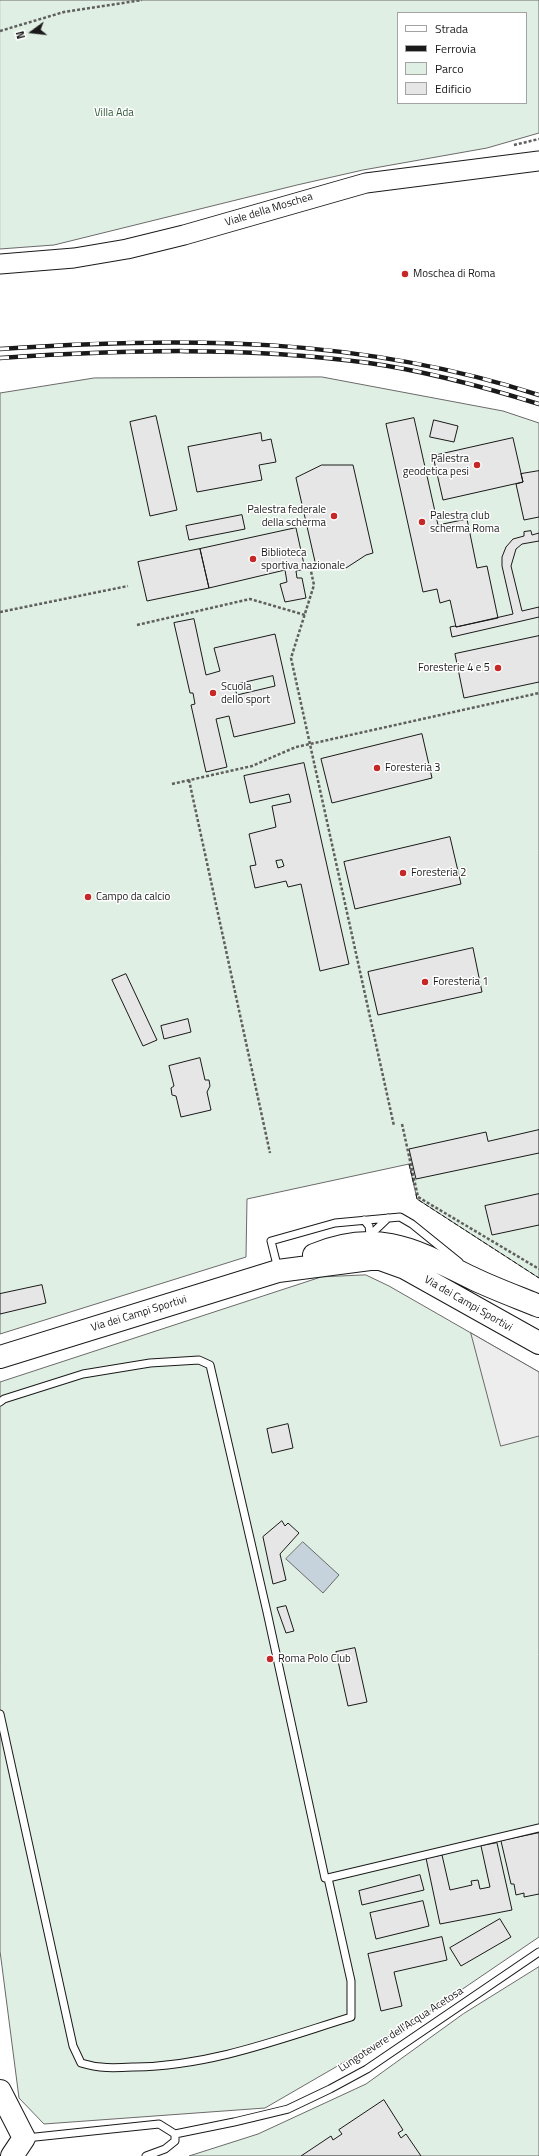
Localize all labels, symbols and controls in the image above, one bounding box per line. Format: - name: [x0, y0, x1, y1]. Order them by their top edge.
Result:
- north arrow: [12, 12, 52, 52]
- legend: [397, 12, 527, 104]
- text: Strada: [435, 19, 468, 38]
- text: N: [12, 29, 29, 41]
- text: Ferrovia: [435, 39, 476, 58]
- text: Parco: [435, 59, 464, 78]
- text: Edificio: [435, 79, 471, 98]
- park label: Villa Ada: [94, 106, 134, 120]
- street label: Viale della Moschea: [224, 190, 314, 230]
- place label: Moschea di Roma: [413, 267, 495, 281]
- marker: Moschea di Roma: [400, 269, 410, 279]
- place label: Palestra geodetica pesi: [403, 452, 469, 478]
- marker: Palestra geodetica pesi: [472, 460, 482, 470]
- place label: Palestra federale della scherma: [247, 503, 326, 529]
- place label: Palestra club scherma Roma: [430, 509, 499, 535]
- marker: Palestra federale della scherma: [329, 511, 339, 521]
- marker: Palestra club scherma Roma: [417, 517, 427, 527]
- place label: Biblioteca sportiva nazionale: [261, 546, 345, 572]
- marker: Biblioteca sportiva nazionale: [248, 554, 258, 564]
- place label: Foresterie 4 e 5: [418, 661, 490, 675]
- marker: Foresterie 4 e 5: [493, 663, 503, 673]
- place label: Scuola dello sport: [221, 680, 270, 706]
- marker: Scuola dello sport: [208, 688, 218, 698]
- place label: Foresteria 3: [385, 761, 440, 775]
- marker: Foresteria 3: [372, 763, 382, 773]
- place label: Foresteria 2: [411, 866, 466, 880]
- marker: Foresteria 2: [398, 868, 408, 878]
- place label: Campo da calcio: [96, 890, 170, 904]
- marker: Campo da calcio: [83, 892, 93, 902]
- place label: Foresteria 1: [433, 975, 488, 989]
- marker: Foresteria 1: [420, 977, 430, 987]
- street label: Via dei Campi Sportivi: [422, 1273, 514, 1335]
- street label: Via dei Campi Sportivi: [89, 1293, 189, 1335]
- place label: Roma Polo Club: [278, 1652, 351, 1666]
- marker: Roma Polo Club: [265, 1654, 275, 1664]
- street label: Lungotevere dell'Acqua Acetosa: [336, 1985, 466, 2075]

